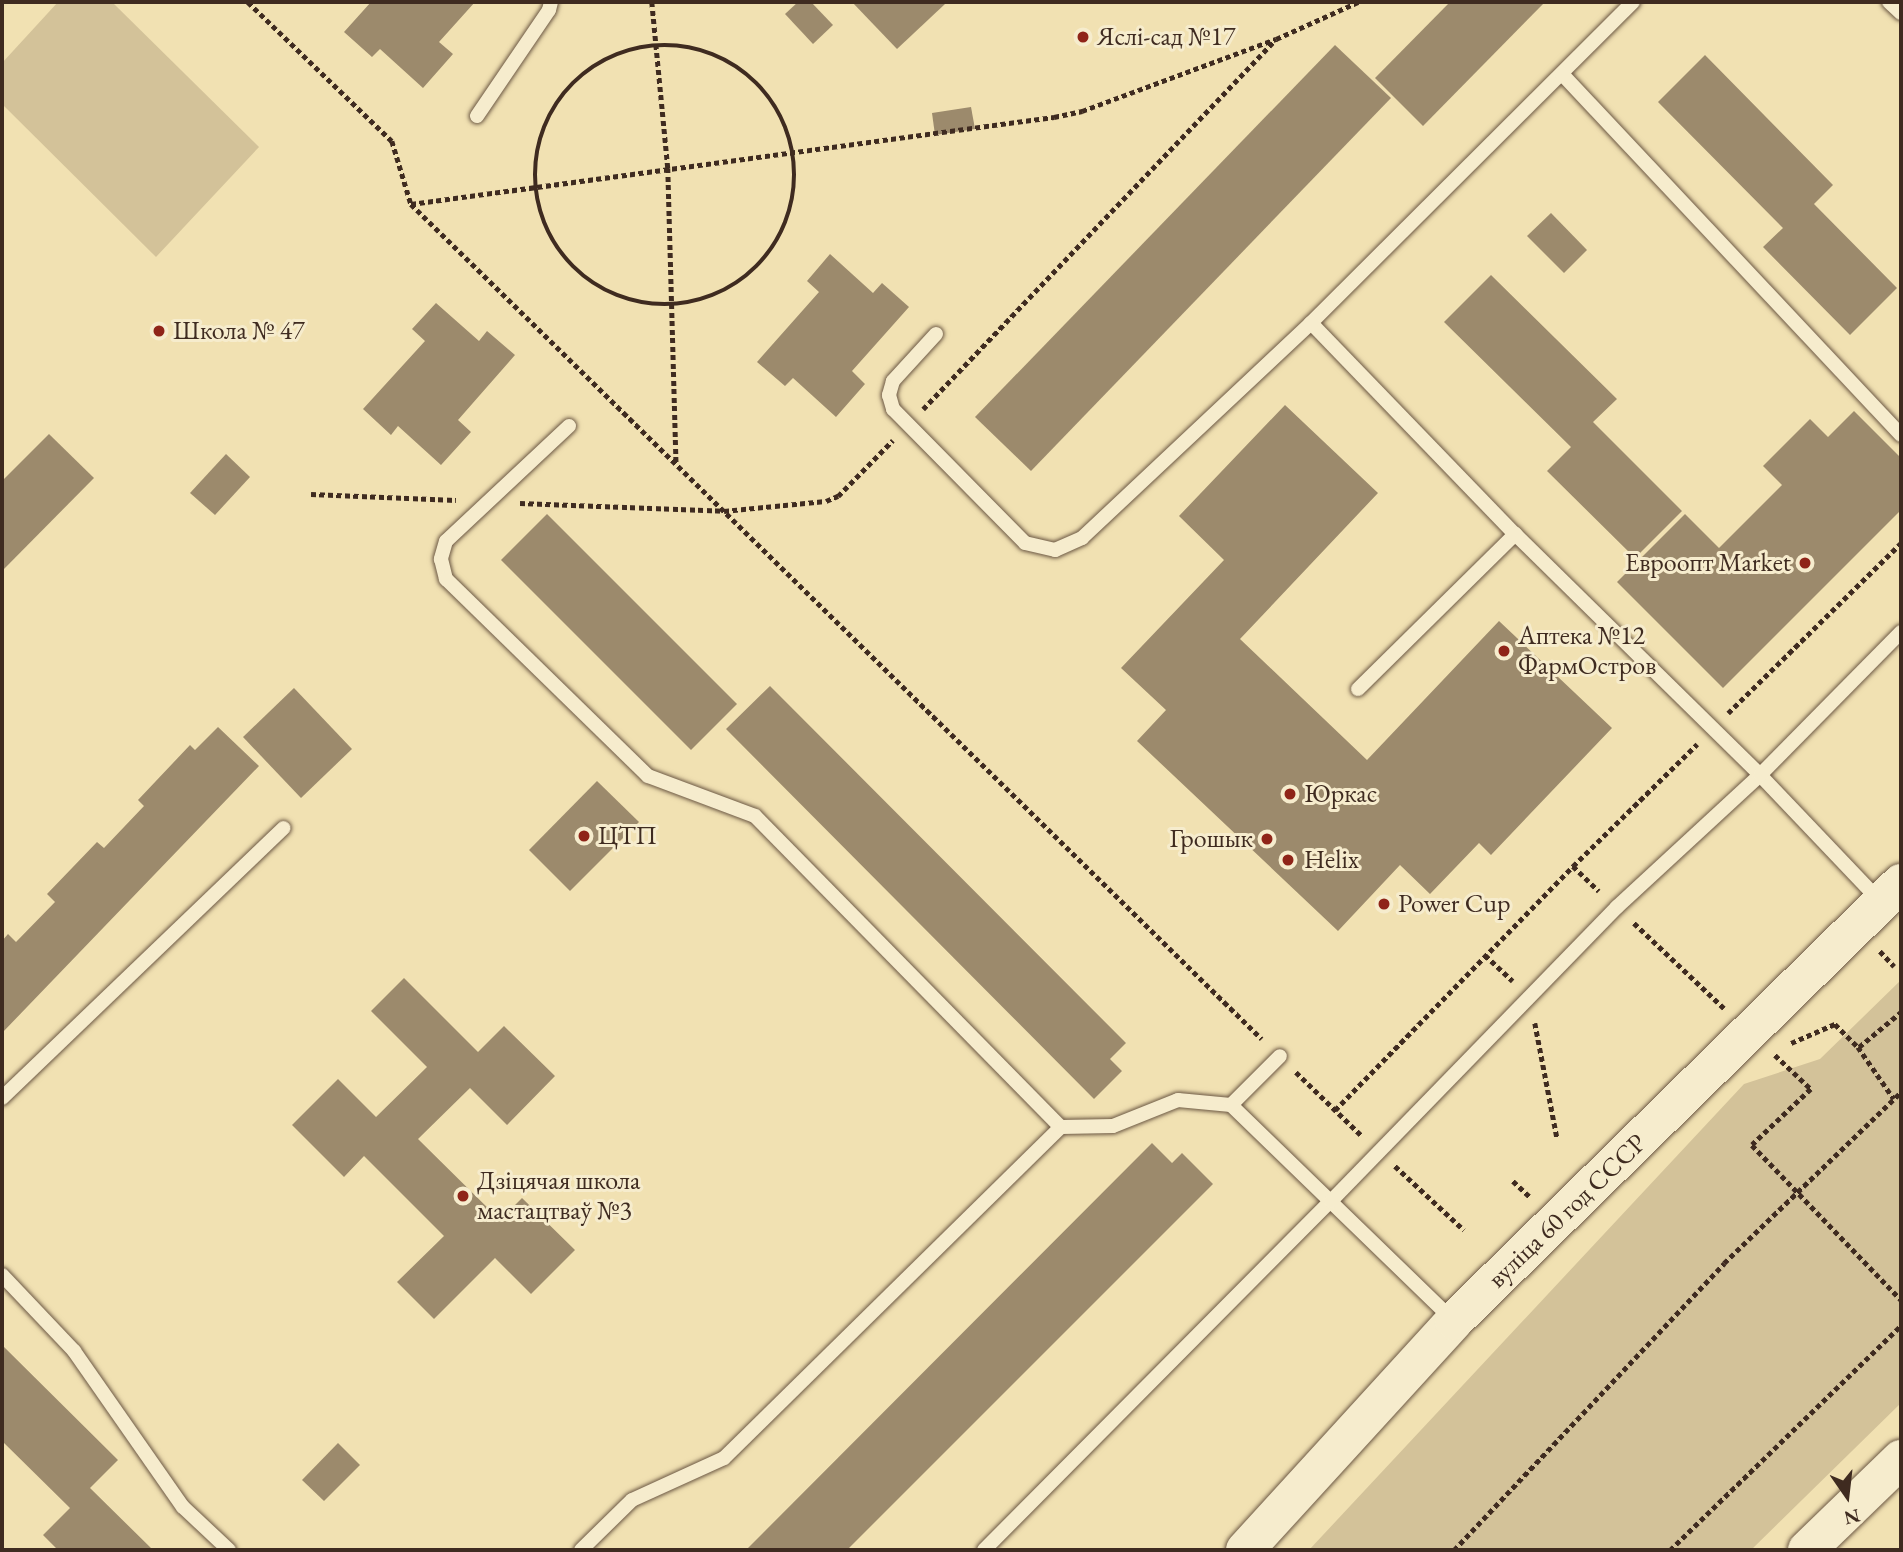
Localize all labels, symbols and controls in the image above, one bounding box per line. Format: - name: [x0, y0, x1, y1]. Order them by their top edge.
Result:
- place label: Яслі-сад №17: [1097, 21, 1235, 53]
- marker: Яслі-сад №17: [1075, 29, 1091, 45]
- place label: Школа № 47: [173, 315, 305, 347]
- marker: Школа № 47: [151, 323, 167, 339]
- place label: Евроопт Market: [1625, 547, 1791, 579]
- marker: Евроопт Market: [1797, 555, 1813, 571]
- place label: Аптека №12 ФармОстров: [1518, 620, 1656, 682]
- marker: Аптека №12 ФармОстров: [1496, 643, 1512, 659]
- place label: Юркас: [1304, 778, 1377, 810]
- marker: Юркас: [1282, 786, 1298, 802]
- place label: ЦТП: [598, 820, 657, 852]
- place label: Грошык: [1169, 823, 1253, 855]
- marker: ЦТП: [576, 828, 592, 844]
- marker: Грошык: [1259, 831, 1275, 847]
- place label: Helix: [1304, 844, 1359, 876]
- marker: Helix: [1278, 850, 1298, 870]
- place label: Power Cup: [1398, 888, 1510, 920]
- marker: Power Cup: [1376, 896, 1392, 912]
- street label: вуліца 60 год СССР: [1482, 1128, 1652, 1294]
- place label: Дзіцячая школа мастацтваў №3: [477, 1165, 640, 1226]
- marker: Дзіцячая школа мастацтваў №3: [455, 1188, 471, 1204]
- north arrow: [1812, 1461, 1882, 1531]
- text: N: [1842, 1503, 1863, 1531]

